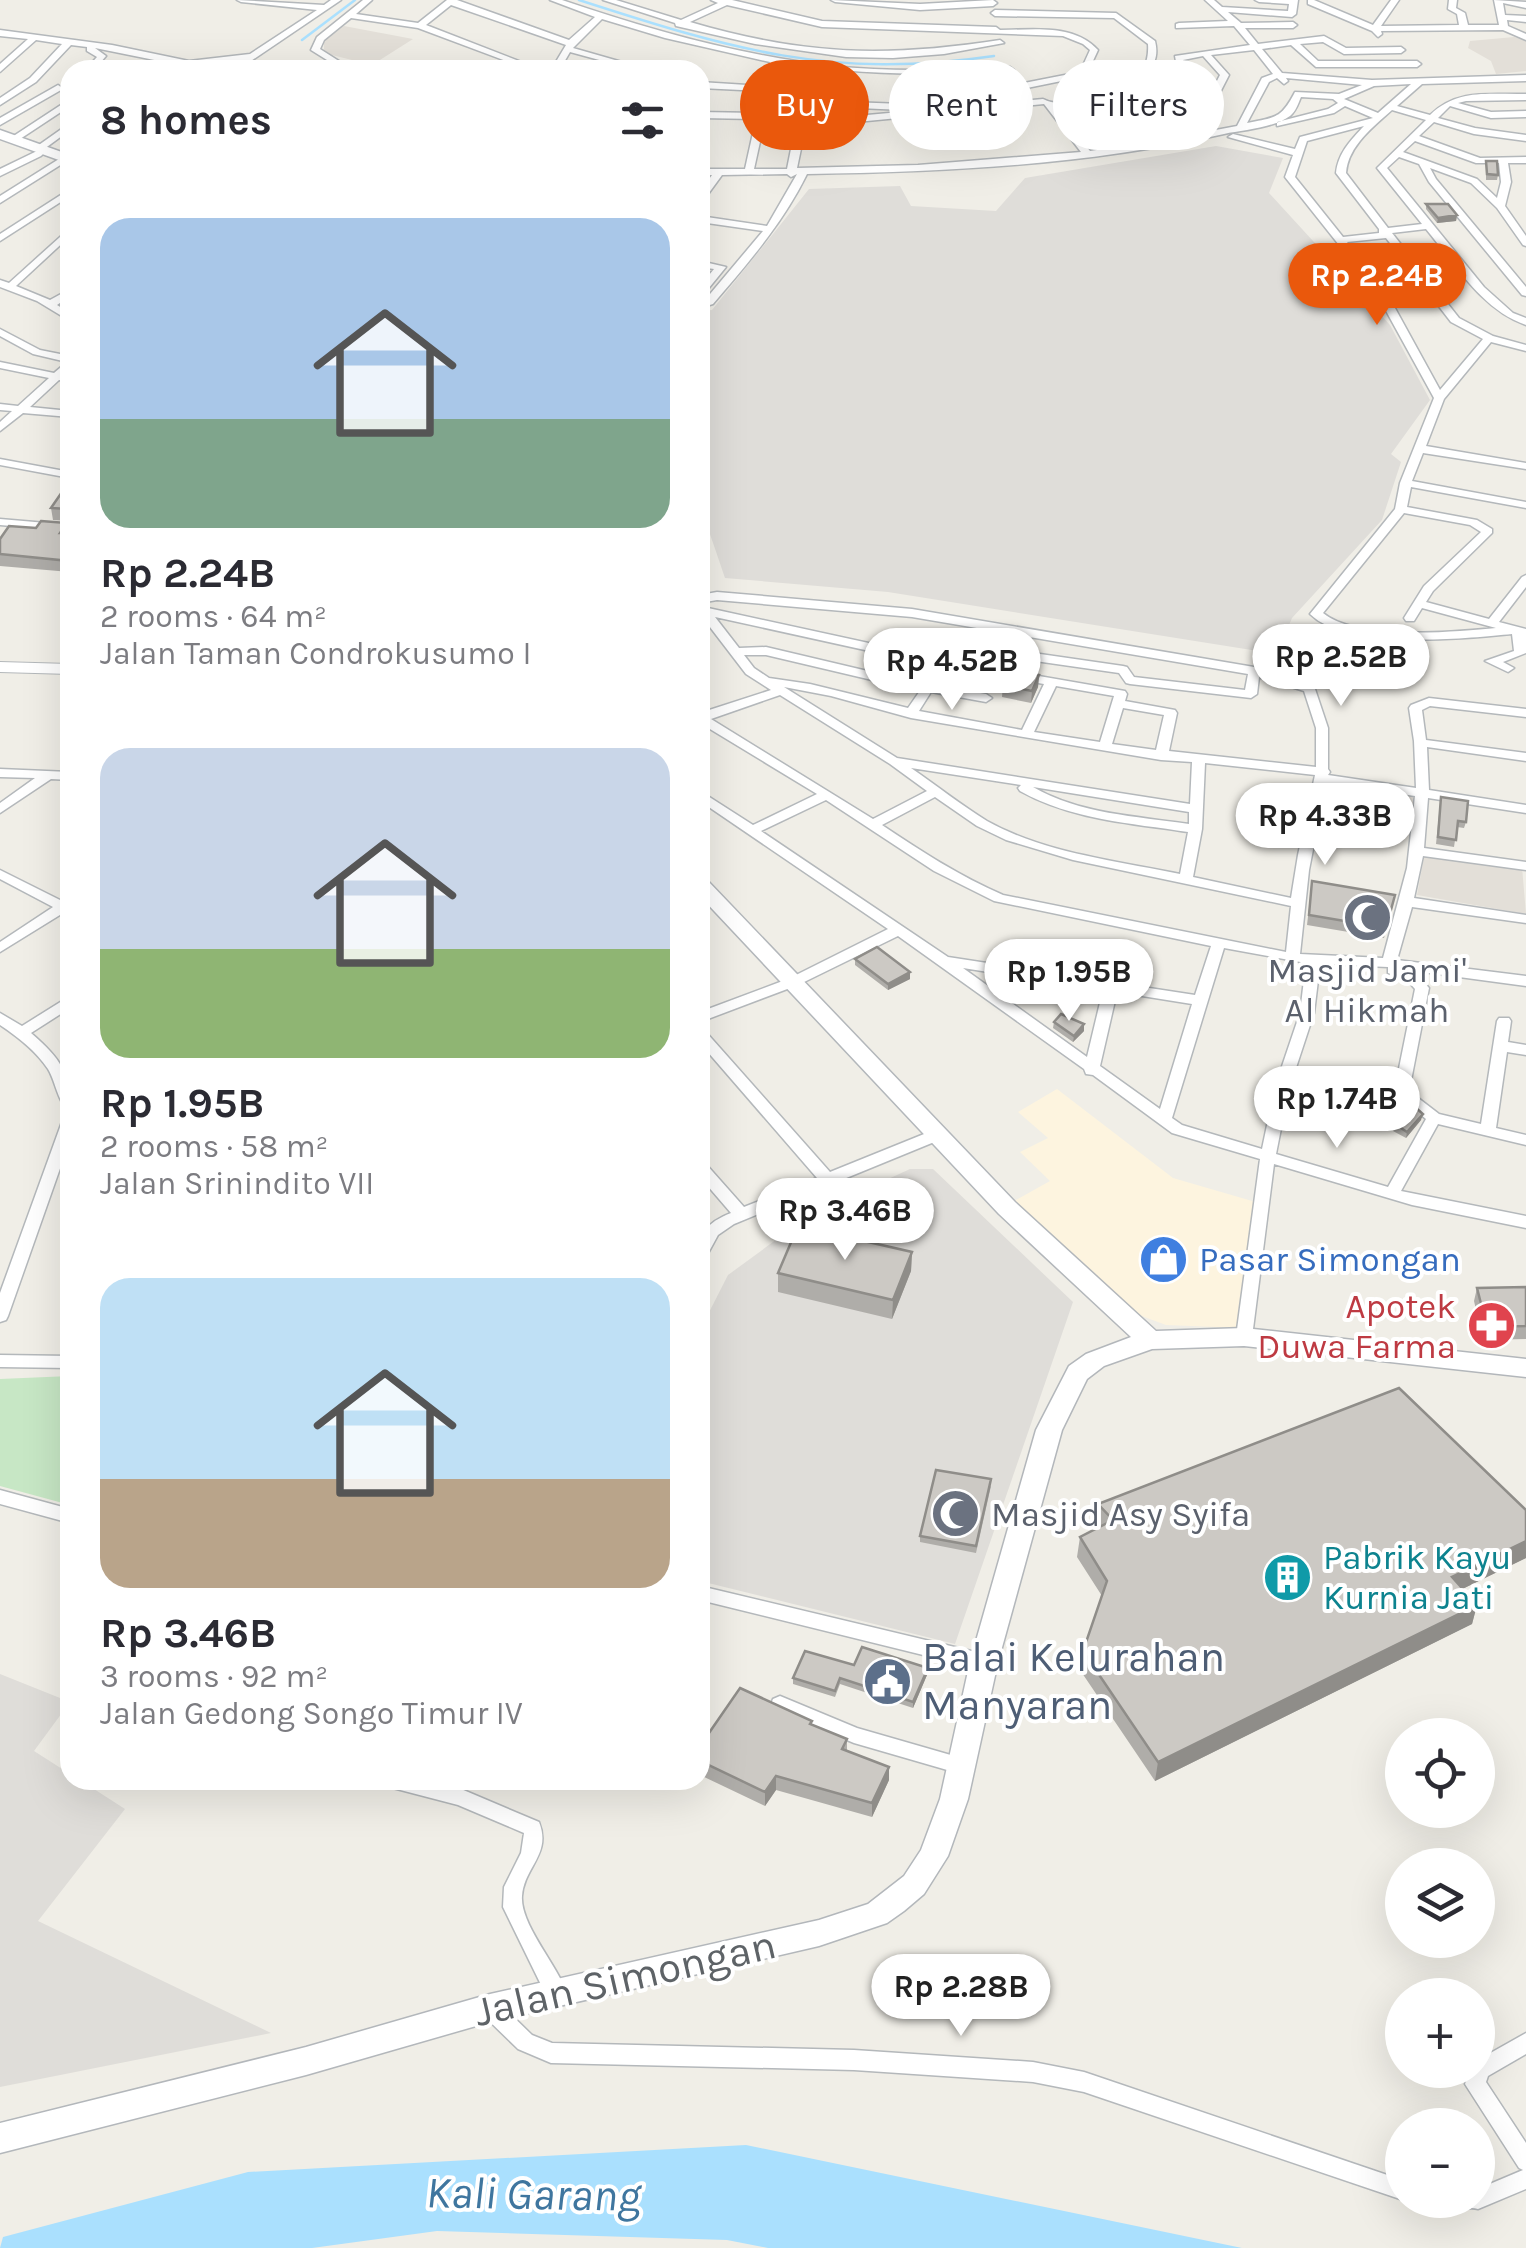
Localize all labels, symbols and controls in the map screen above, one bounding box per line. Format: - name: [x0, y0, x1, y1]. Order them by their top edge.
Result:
- chip: Buy: [740, 60, 869, 150]
- chip: Rent: [889, 60, 1033, 150]
- chip: Filters: [1053, 60, 1224, 150]
- icon: filters: [615, 93, 670, 148]
- text: 8 homes: [100, 95, 272, 145]
- pin: Rp 2.24B: [1274, 243, 1480, 328]
- text: Rp 2.24B: [1310, 257, 1444, 294]
- icon: home: [295, 283, 475, 463]
- text: Rp 2.24B: [100, 548, 275, 598]
- text: 2 rooms · 64 m²: [100, 598, 327, 635]
- pin: Rp 2.52B: [1238, 624, 1444, 709]
- pin: Rp 4.52B: [849, 628, 1055, 713]
- text: Jalan Taman Condrokusumo I: [100, 635, 531, 672]
- text: Rp 2.52B: [1274, 638, 1408, 675]
- text: Rp 4.52B: [886, 642, 1018, 679]
- pin: Rp 4.33B: [1222, 783, 1428, 868]
- text: Rp 4.33B: [1258, 797, 1392, 834]
- icon: home: [295, 813, 475, 993]
- mosque icon: Masjid Jami' Al Hikmah: [1341, 892, 1393, 944]
- pin: Rp 1.95B: [966, 939, 1172, 1024]
- place label: Masjid Jami' Al Hikmah: [1267, 950, 1467, 1031]
- text: Rp 1.95B: [1006, 953, 1132, 990]
- pin: Rp 1.74B: [1234, 1066, 1440, 1151]
- text: Rp 1.95B: [100, 1078, 265, 1128]
- text: Rp 1.74B: [1276, 1080, 1398, 1117]
- text: 2 rooms · 58 m²: [100, 1128, 328, 1165]
- text: Jalan Srinindito VII: [100, 1165, 374, 1202]
- pin: Rp 3.46B: [742, 1178, 948, 1263]
- text: Rp 3.46B: [778, 1192, 912, 1229]
- shop icon: Pasar Simongan: [1138, 1233, 1190, 1285]
- place label: Pasar Simongan: [1199, 1239, 1461, 1280]
- place label: Apotek Duwa Farma: [1257, 1286, 1456, 1367]
- pharmacy icon: Apotek Duwa Farma: [1465, 1300, 1517, 1352]
- icon: home: [295, 1343, 475, 1523]
- mosque icon: Masjid Asy Syifa: [930, 1488, 982, 1540]
- place label: Masjid Asy Syifa: [991, 1494, 1250, 1535]
- place label: Pabrik Kayu Kurnia Jati: [1323, 1537, 1512, 1618]
- building icon: Pabrik Kayu Kurnia Jati: [1262, 1551, 1314, 1603]
- text: Rp 3.46B: [100, 1608, 276, 1658]
- place label: Balai Kelurahan Manyaran: [922, 1632, 1225, 1730]
- public building icon: Balai Kelurahan Manyaran: [861, 1655, 913, 1707]
- text: 3 rooms · 92 m²: [100, 1658, 328, 1695]
- text: Jalan Gedong Songo Timur IV: [100, 1695, 523, 1732]
- map controls: [1385, 1718, 1495, 2218]
- button: locate: [1385, 1718, 1495, 1828]
- button: layers: [1385, 1848, 1495, 1958]
- street label: Jalan Simongan: [469, 1919, 781, 2037]
- pin: Rp 2.28B: [858, 1954, 1064, 2039]
- text: Rp 2.28B: [893, 1968, 1029, 2005]
- button: +: [1385, 1978, 1495, 2088]
- button: −: [1385, 2108, 1495, 2218]
- water label: Kali Garang: [425, 2166, 643, 2223]

